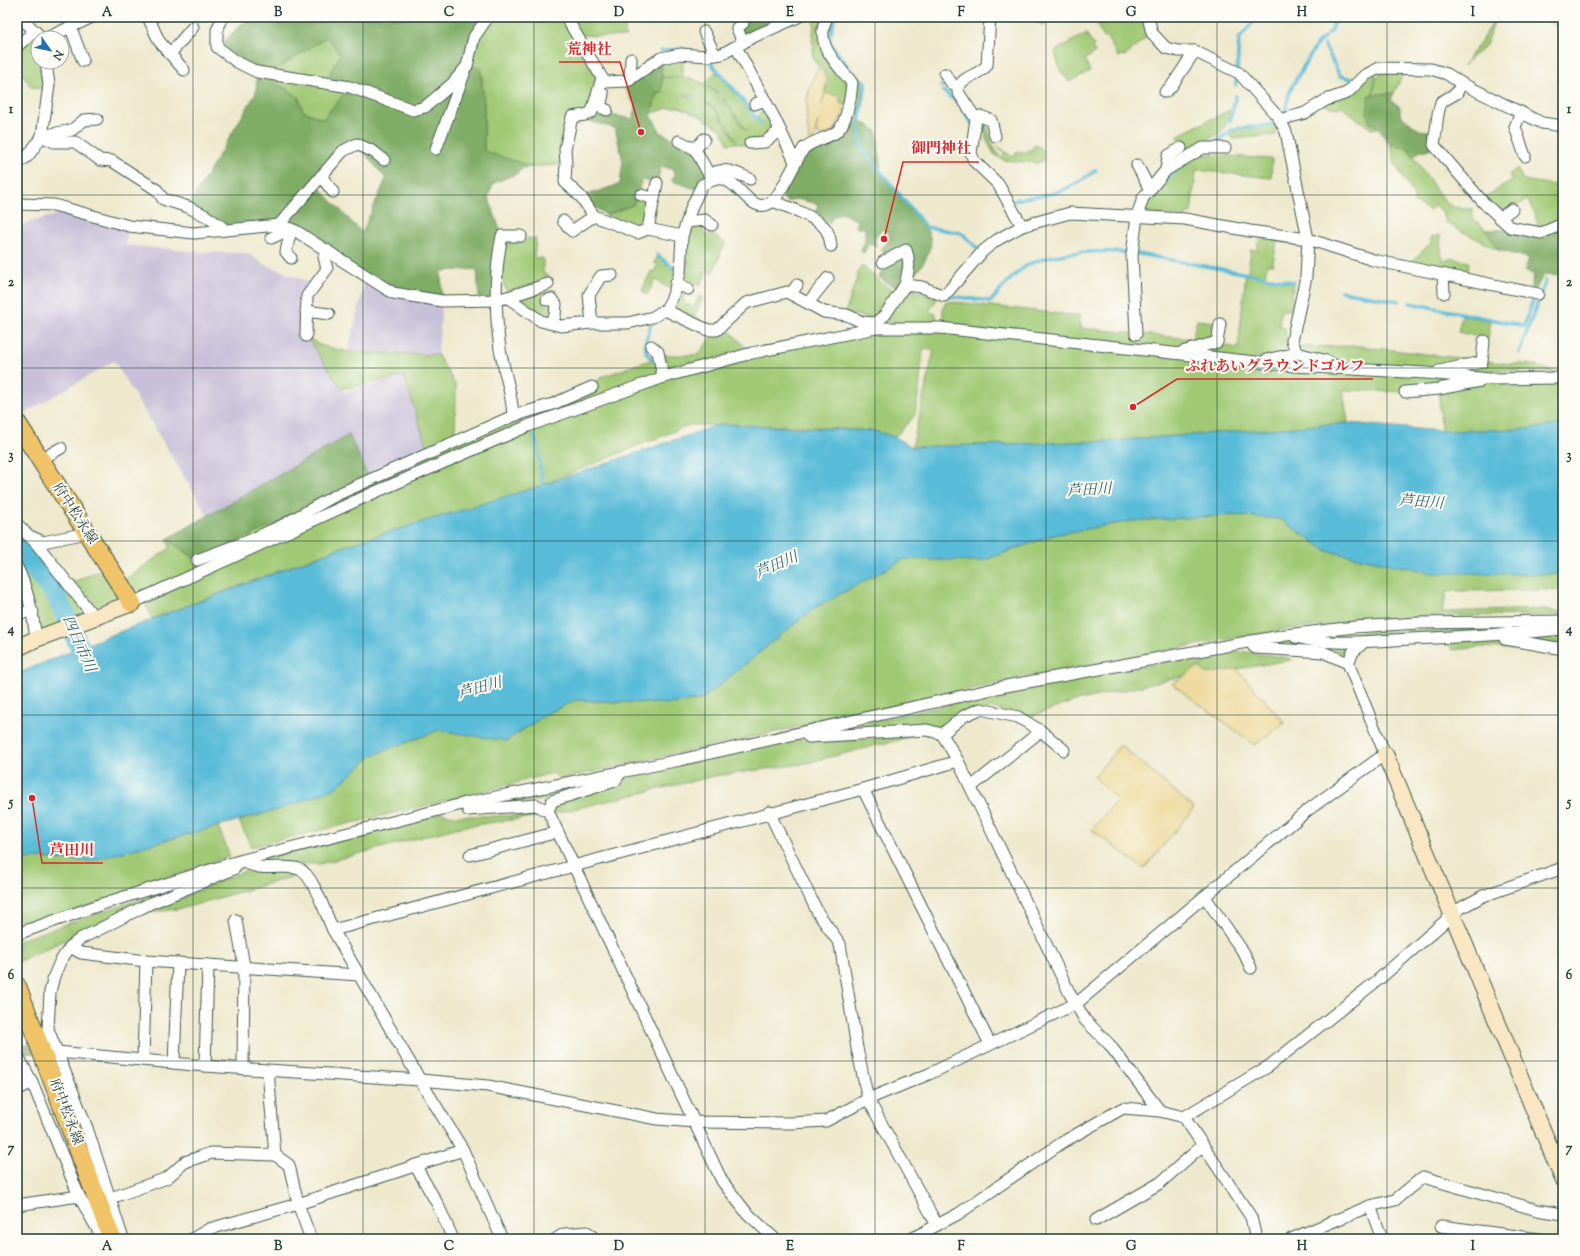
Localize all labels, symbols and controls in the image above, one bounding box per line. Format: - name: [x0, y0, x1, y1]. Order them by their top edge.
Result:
- text: A: [102, 4, 113, 22]
- text: B: [274, 4, 283, 22]
- text: C: [444, 4, 454, 22]
- text: D: [614, 4, 624, 22]
- text: E: [786, 4, 794, 22]
- text: F: [957, 4, 965, 22]
- text: G: [1126, 4, 1137, 22]
- text: H: [1297, 4, 1308, 22]
- text: I: [1471, 4, 1476, 22]
- north arrow: [30, 30, 70, 70]
- callout: 荒神社: [559, 35, 620, 62]
- text: 荒神社: [566, 40, 612, 61]
- text: N: [48, 46, 67, 63]
- text: 1: [9, 101, 14, 119]
- text: 1: [1567, 101, 1572, 119]
- callout: 御門神社: [903, 135, 979, 162]
- text: 御門神社: [911, 139, 971, 160]
- text: 2: [8, 274, 15, 292]
- text: 2: [1566, 274, 1573, 292]
- callout: ふれあいグラウンドゴルフ: [1177, 352, 1373, 379]
- text: ふれあいグラウンドゴルフ: [1185, 357, 1365, 378]
- text: 3: [8, 447, 14, 465]
- text: 3: [1566, 447, 1572, 465]
- street label: 府中松永線: [47, 479, 101, 549]
- water label: 芦田川: [1066, 479, 1114, 503]
- water label: 芦田川: [1398, 491, 1446, 515]
- water label: 芦田川: [752, 546, 804, 585]
- water label: 四日市川: [56, 612, 101, 677]
- text: 4: [7, 621, 15, 639]
- text: 4: [1565, 621, 1573, 639]
- water label: 芦田川: [455, 672, 506, 705]
- text: 5: [8, 794, 14, 812]
- text: 5: [1566, 794, 1572, 812]
- callout: 芦田川: [42, 836, 103, 863]
- text: 芦田川: [49, 841, 95, 862]
- text: 6: [8, 967, 15, 985]
- text: 6: [1566, 967, 1573, 985]
- street label: 府中松永線: [43, 1076, 87, 1148]
- text: 7: [8, 1140, 15, 1158]
- text: 7: [1566, 1140, 1573, 1158]
- text: A: [102, 1238, 113, 1256]
- text: B: [274, 1238, 283, 1256]
- text: C: [444, 1238, 454, 1256]
- text: D: [614, 1238, 624, 1256]
- text: E: [786, 1238, 794, 1256]
- text: F: [957, 1238, 965, 1256]
- text: G: [1126, 1238, 1137, 1256]
- text: H: [1297, 1238, 1308, 1256]
- text: I: [1471, 1238, 1476, 1256]

